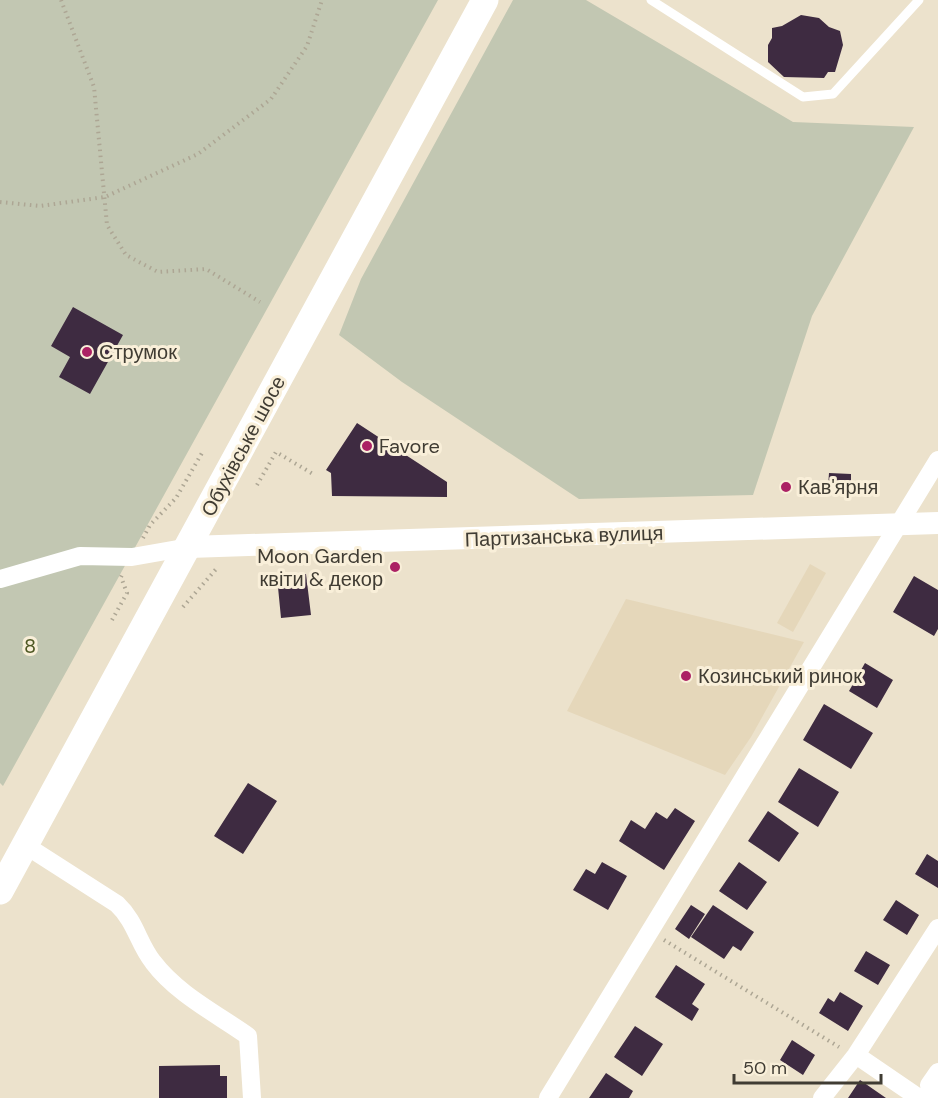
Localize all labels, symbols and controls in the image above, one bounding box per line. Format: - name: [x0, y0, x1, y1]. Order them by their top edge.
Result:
- place label: Струмок: [99, 339, 177, 365]
- marker: Струмок: [80, 345, 94, 359]
- street label: Обухівське шосе: [195, 371, 291, 521]
- place label: Favore: [379, 433, 440, 459]
- marker: Favore: [360, 439, 374, 453]
- place label: Кав'ярня: [798, 474, 878, 500]
- marker: Кав'ярня: [779, 480, 793, 494]
- street label: Партизанська вулиця: [464, 520, 664, 552]
- place label: Moon Garden квіти & декор: [257, 543, 383, 592]
- marker: Moon Garden квіти & декор: [388, 560, 402, 574]
- park label: 8: [24, 633, 36, 659]
- place label: Козинський ринок: [698, 663, 862, 689]
- marker: Козинський ринок: [679, 669, 693, 683]
- scale bar: [734, 1047, 881, 1085]
- text: 50 m: [743, 1056, 787, 1080]

